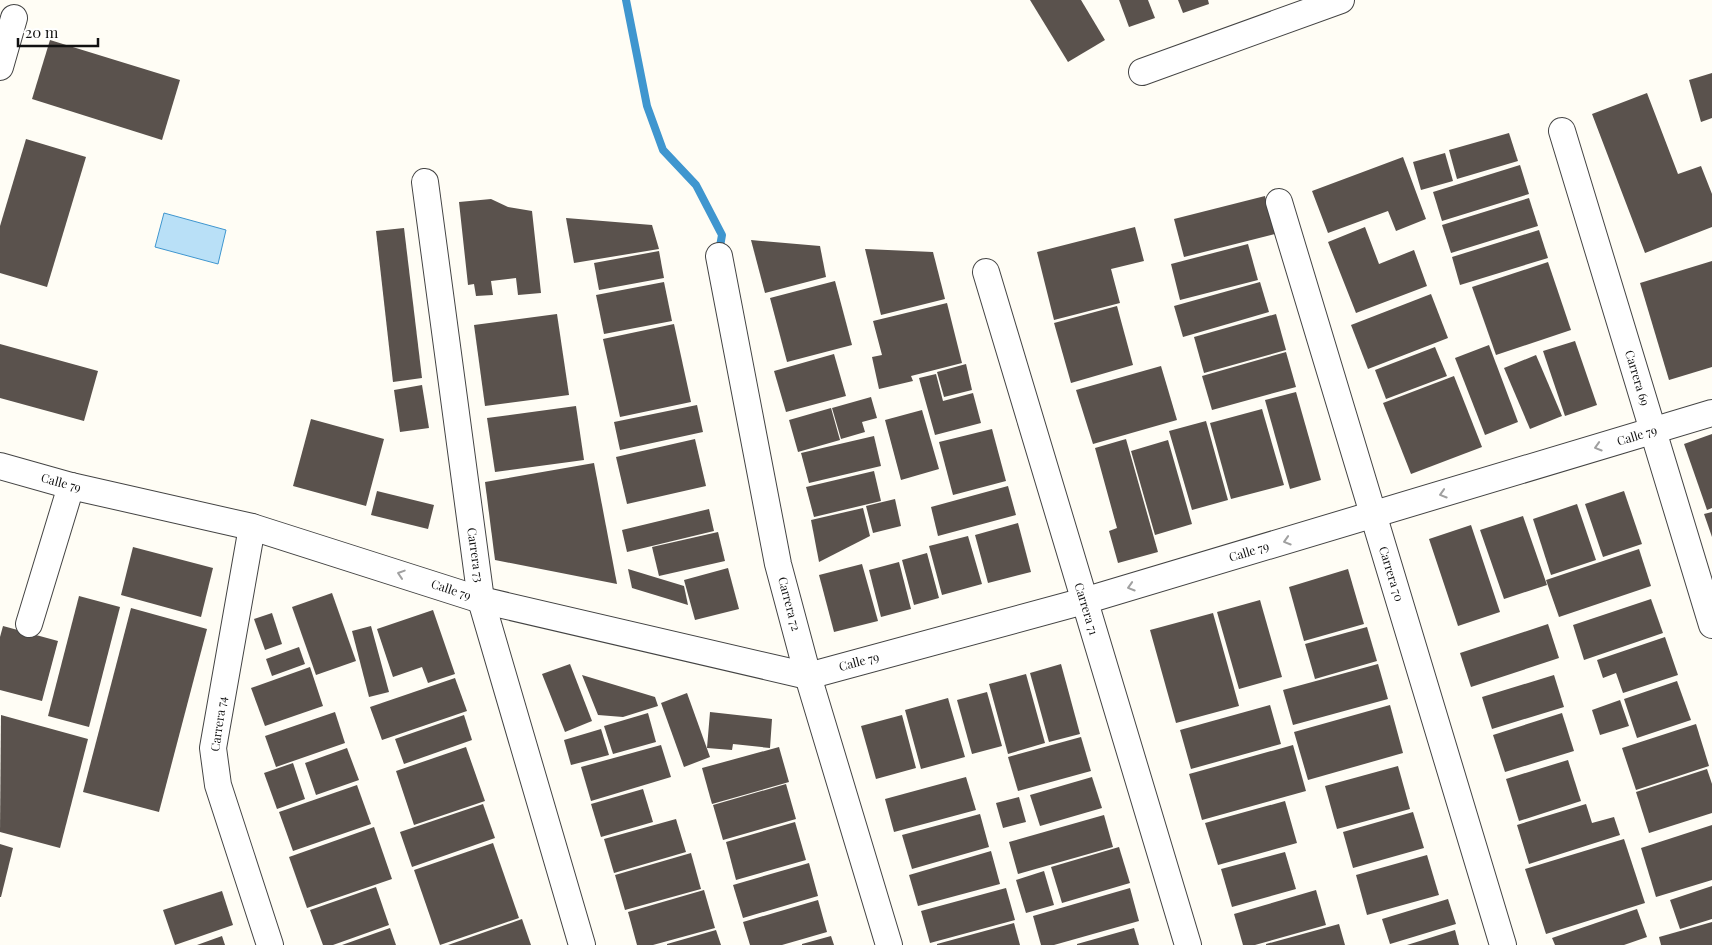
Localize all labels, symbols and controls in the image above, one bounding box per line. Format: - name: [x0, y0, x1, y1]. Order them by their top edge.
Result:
- scale bar: [18, 15, 98, 47]
- text: 20 m: [25, 22, 59, 42]
- street label: Carrera 69: [1622, 348, 1654, 407]
- street label: Calle 79: [1615, 421, 1659, 449]
- one-way arrow: [1595, 442, 1603, 452]
- street label: Calle 79: [39, 469, 83, 495]
- one-way arrow: [1439, 489, 1447, 499]
- street label: Carrera 73: [464, 526, 488, 583]
- one-way arrow: [1283, 535, 1291, 545]
- street label: Calle 79: [1227, 537, 1271, 565]
- street label: Carrera 70: [1376, 544, 1408, 603]
- one-way arrow: [398, 570, 406, 580]
- street label: Calle 79: [429, 575, 473, 603]
- street label: Carrera 72: [775, 575, 805, 633]
- street label: Carrera 71: [1071, 580, 1103, 638]
- one-way arrow: [1127, 581, 1136, 591]
- street label: Calle 79: [837, 648, 881, 674]
- street label: Carrera 74: [206, 695, 230, 752]

